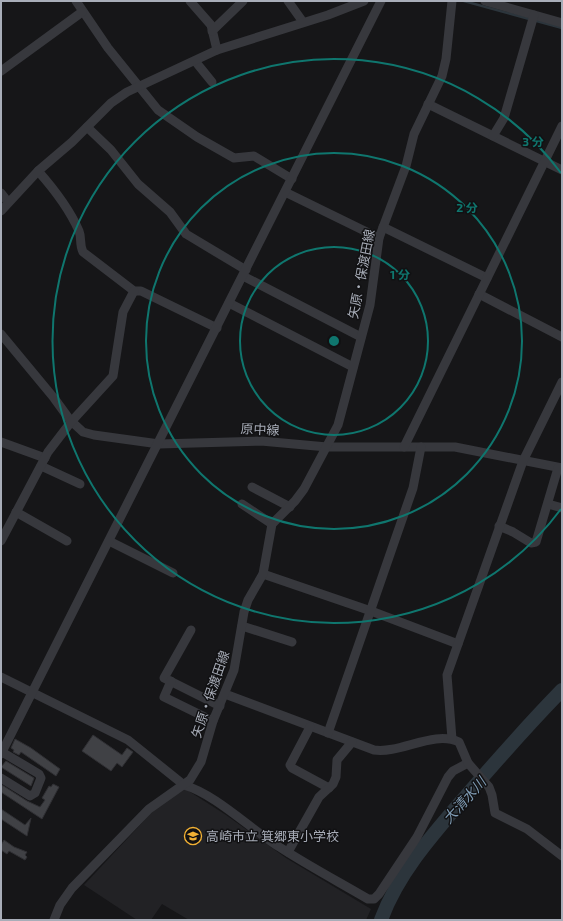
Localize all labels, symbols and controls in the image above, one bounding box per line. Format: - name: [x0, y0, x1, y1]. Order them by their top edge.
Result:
- text: 3 分: [522, 134, 544, 148]
- text: 2 分: [456, 200, 478, 214]
- street label: 矢原・保渡田線: [344, 228, 378, 320]
- text: 1 分: [390, 267, 410, 281]
- centre of rings: [327, 334, 341, 348]
- street label: 原中線: [240, 420, 280, 438]
- street label: 矢原・保渡田線: [188, 648, 232, 740]
- water label: 大清水川: [439, 772, 490, 826]
- school or university icon: 高崎市立 箕郷東小学校: [183, 826, 203, 846]
- place label: 高崎市立 箕郷東小学校: [206, 828, 339, 844]

